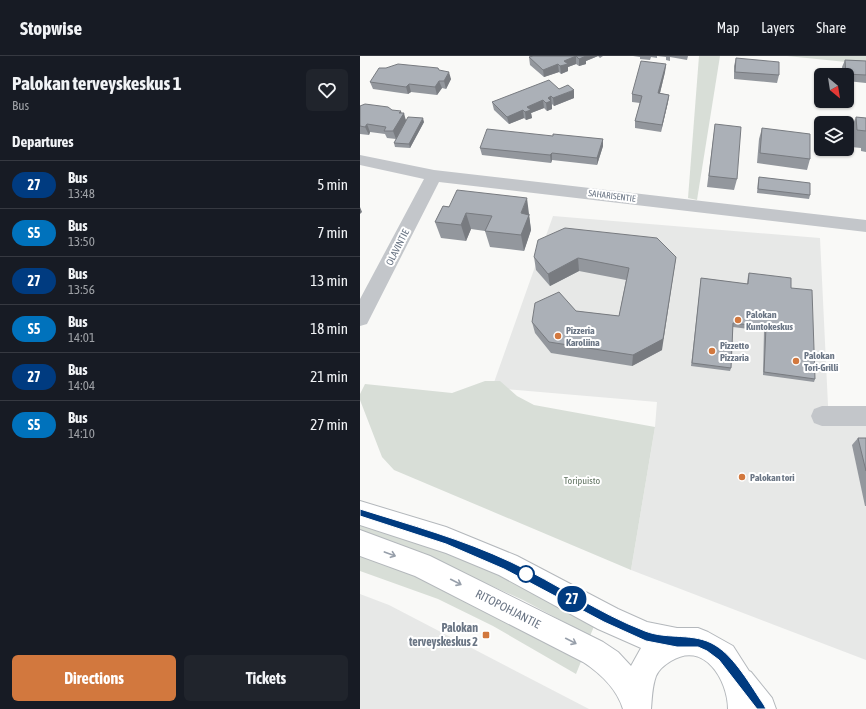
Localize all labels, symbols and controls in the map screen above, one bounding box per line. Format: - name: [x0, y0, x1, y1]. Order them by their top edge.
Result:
- text: Stopwise: [20, 17, 82, 39]
- text: Map: [717, 20, 739, 36]
- text: Layers: [761, 20, 794, 36]
- text: Share: [816, 20, 846, 36]
- north arrow: [814, 68, 854, 108]
- map controls: [814, 68, 854, 156]
- button: heart: [306, 69, 348, 111]
- text: Palokan terveyskeskus 1: [12, 72, 182, 94]
- text: Bus: [12, 98, 29, 113]
- button: layers: [814, 116, 854, 156]
- text: Departures: [12, 133, 74, 150]
- text: Bus: [68, 169, 88, 186]
- text: 5 min: [317, 176, 348, 193]
- text: 27: [27, 177, 41, 193]
- text: 13:48: [68, 186, 95, 201]
- street label: SAHARISENTIE: [588, 188, 636, 204]
- text: Bus: [68, 217, 88, 234]
- text: 7 min: [317, 224, 348, 241]
- text: S5: [28, 225, 40, 241]
- street label: OLAVINTIE: [384, 227, 412, 267]
- text: 13:50: [68, 234, 95, 249]
- text: Bus: [68, 265, 88, 282]
- text: 13 min: [310, 272, 348, 289]
- text: 27: [27, 273, 41, 289]
- text: 13:56: [68, 282, 95, 297]
- place label: Palokan Kuntokeskus: [746, 309, 793, 332]
- text: Bus: [68, 313, 88, 330]
- marker: Palokan Kuntokeskus: [733, 315, 743, 325]
- text: 18 min: [310, 320, 348, 337]
- text: S5: [28, 321, 40, 337]
- place label: Pizzeria Karoliina: [566, 325, 600, 348]
- text: 14:01: [68, 330, 95, 345]
- marker: Pizzeria Karoliina: [553, 331, 563, 341]
- place label: Pizzetto Pizzaria: [720, 340, 749, 363]
- marker: Pizzetto Pizzaria: [707, 346, 717, 356]
- place label: Palokan Tori-Grilli: [804, 350, 838, 373]
- marker: Palokan Tori-Grilli: [791, 356, 801, 366]
- text: Bus: [68, 361, 88, 378]
- text: 21 min: [310, 368, 348, 385]
- text: 27: [27, 369, 41, 385]
- text: 14:04: [68, 378, 95, 393]
- text: Bus: [68, 409, 88, 426]
- text: 27 min: [310, 416, 348, 433]
- text: S5: [28, 417, 40, 433]
- text: 14:10: [68, 426, 95, 441]
- marker: Palokan tori: [737, 472, 747, 482]
- place label: Palokan tori: [750, 472, 795, 483]
- park label: Toripuisto: [564, 475, 601, 486]
- one-way arrow: [384, 550, 396, 558]
- unlabelled marker: [517, 565, 535, 583]
- one-way arrow: [449, 579, 461, 586]
- line badge: 27: [554, 586, 590, 612]
- street label: RITOPOHJANTIE: [473, 587, 543, 631]
- text: 27: [565, 591, 579, 607]
- place label: Palokan terveyskeskus 2: [408, 621, 478, 649]
- marker: Palokan terveyskeskus 2: [481, 630, 491, 640]
- one-way arrow: [565, 638, 577, 645]
- button: Directions: [12, 655, 176, 701]
- button: Tickets: [184, 655, 348, 701]

